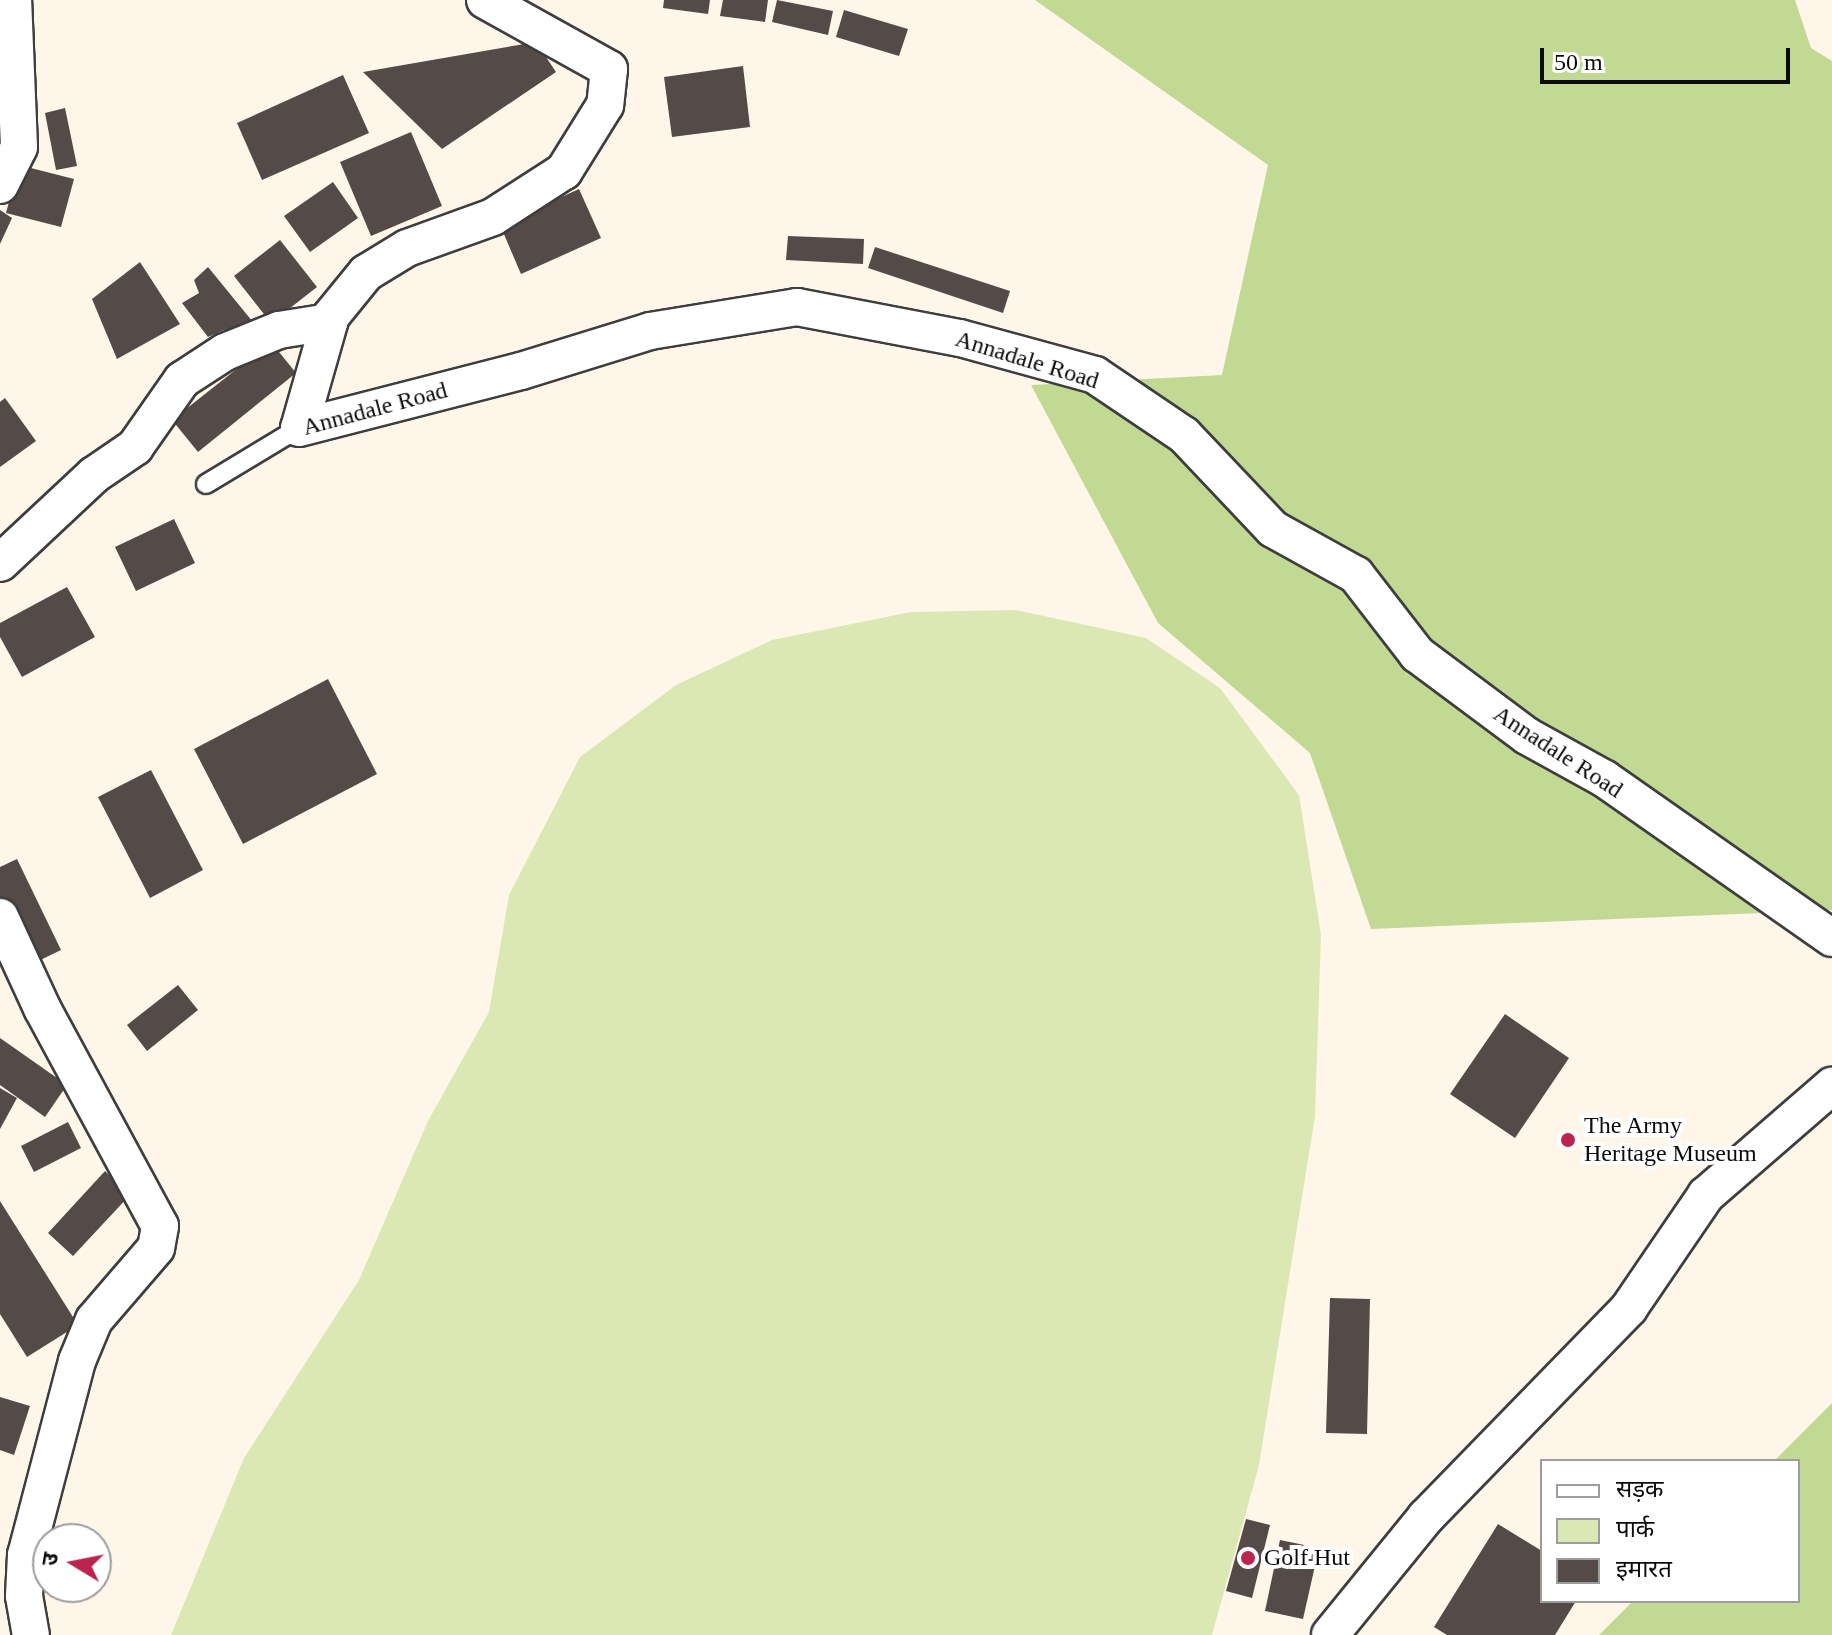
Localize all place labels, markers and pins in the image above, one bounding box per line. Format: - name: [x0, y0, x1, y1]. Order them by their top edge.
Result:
- place label: The Army Heritage Museum: [1584, 1112, 1757, 1168]
- marker: The Army Heritage Museum: [1559, 1131, 1577, 1149]
- place label: Golf Hut: [1264, 1544, 1350, 1572]
- marker: Golf Hut: [1239, 1549, 1257, 1567]

